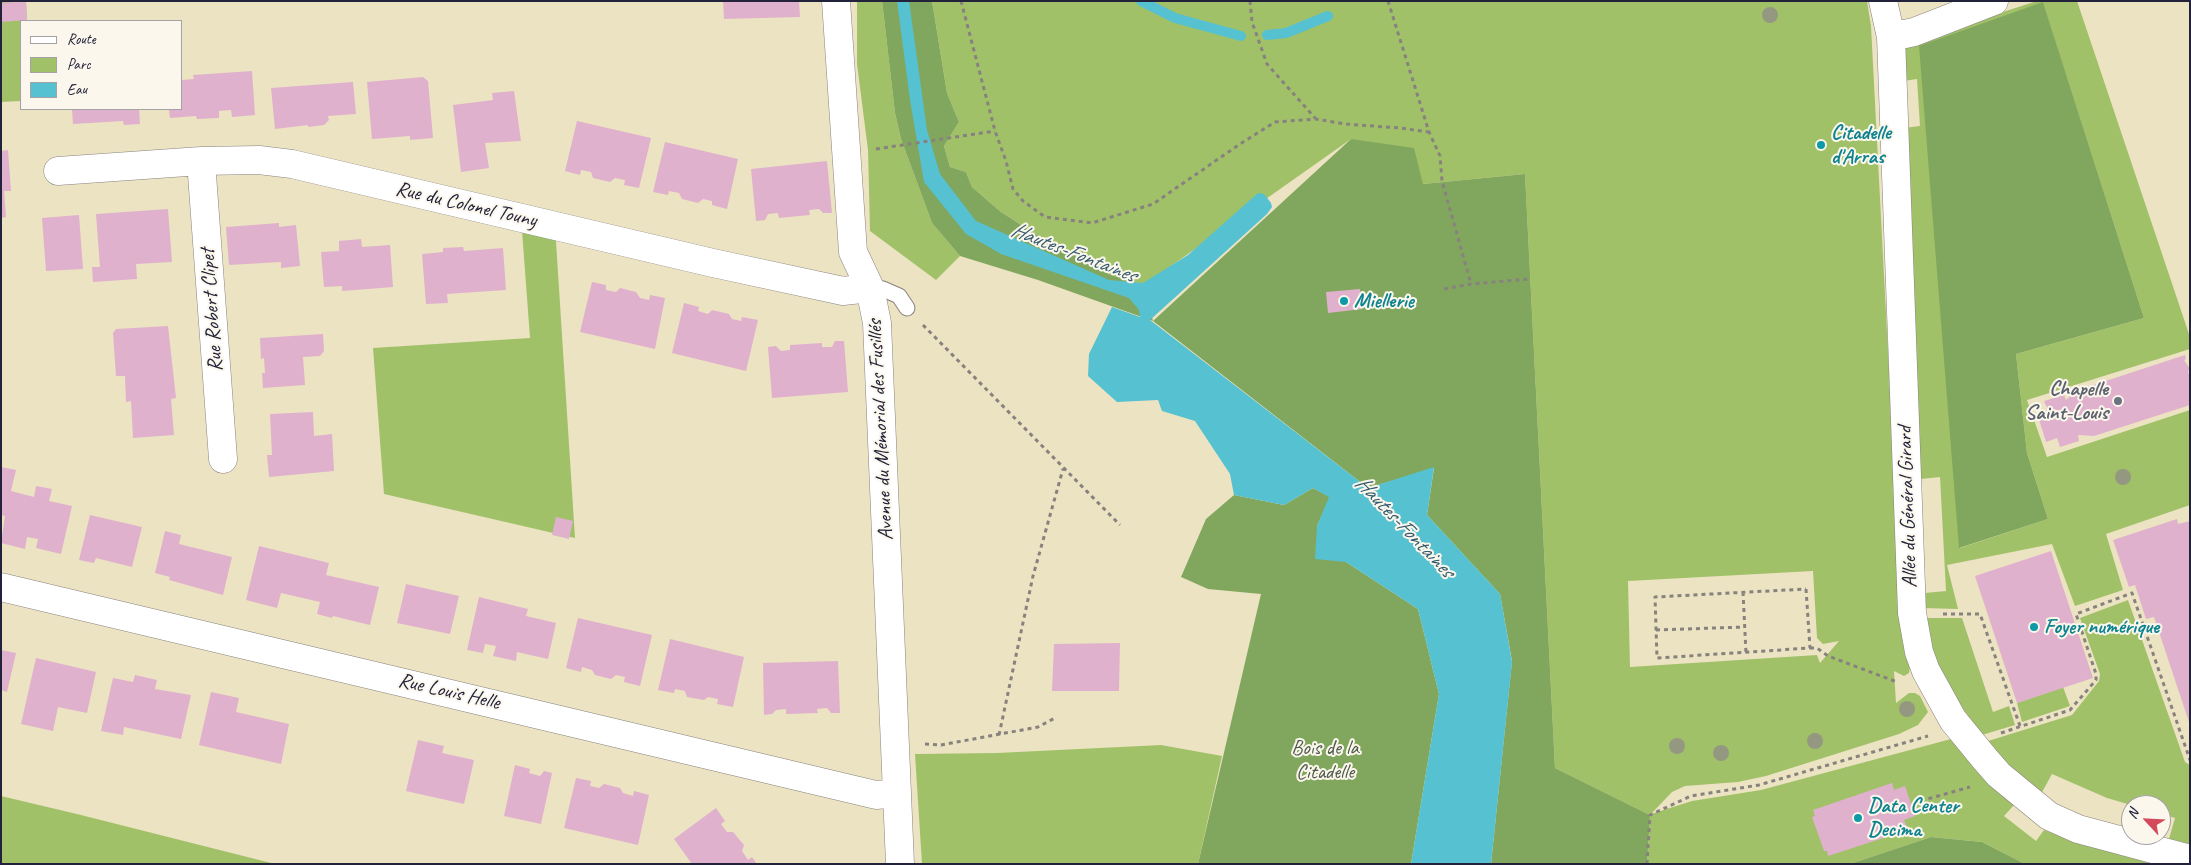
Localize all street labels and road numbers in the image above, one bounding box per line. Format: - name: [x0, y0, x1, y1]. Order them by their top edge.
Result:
- street label: Rue du Colonel Touny: [393, 177, 539, 233]
- street label: Rue Robert Clipet: [195, 247, 229, 373]
- street label: Avenue du Mémorial des Fusillés: [863, 319, 899, 541]
- street label: Allée du Général Girard: [1893, 426, 1923, 588]
- street label: Rue Louis Helle: [396, 668, 502, 716]

